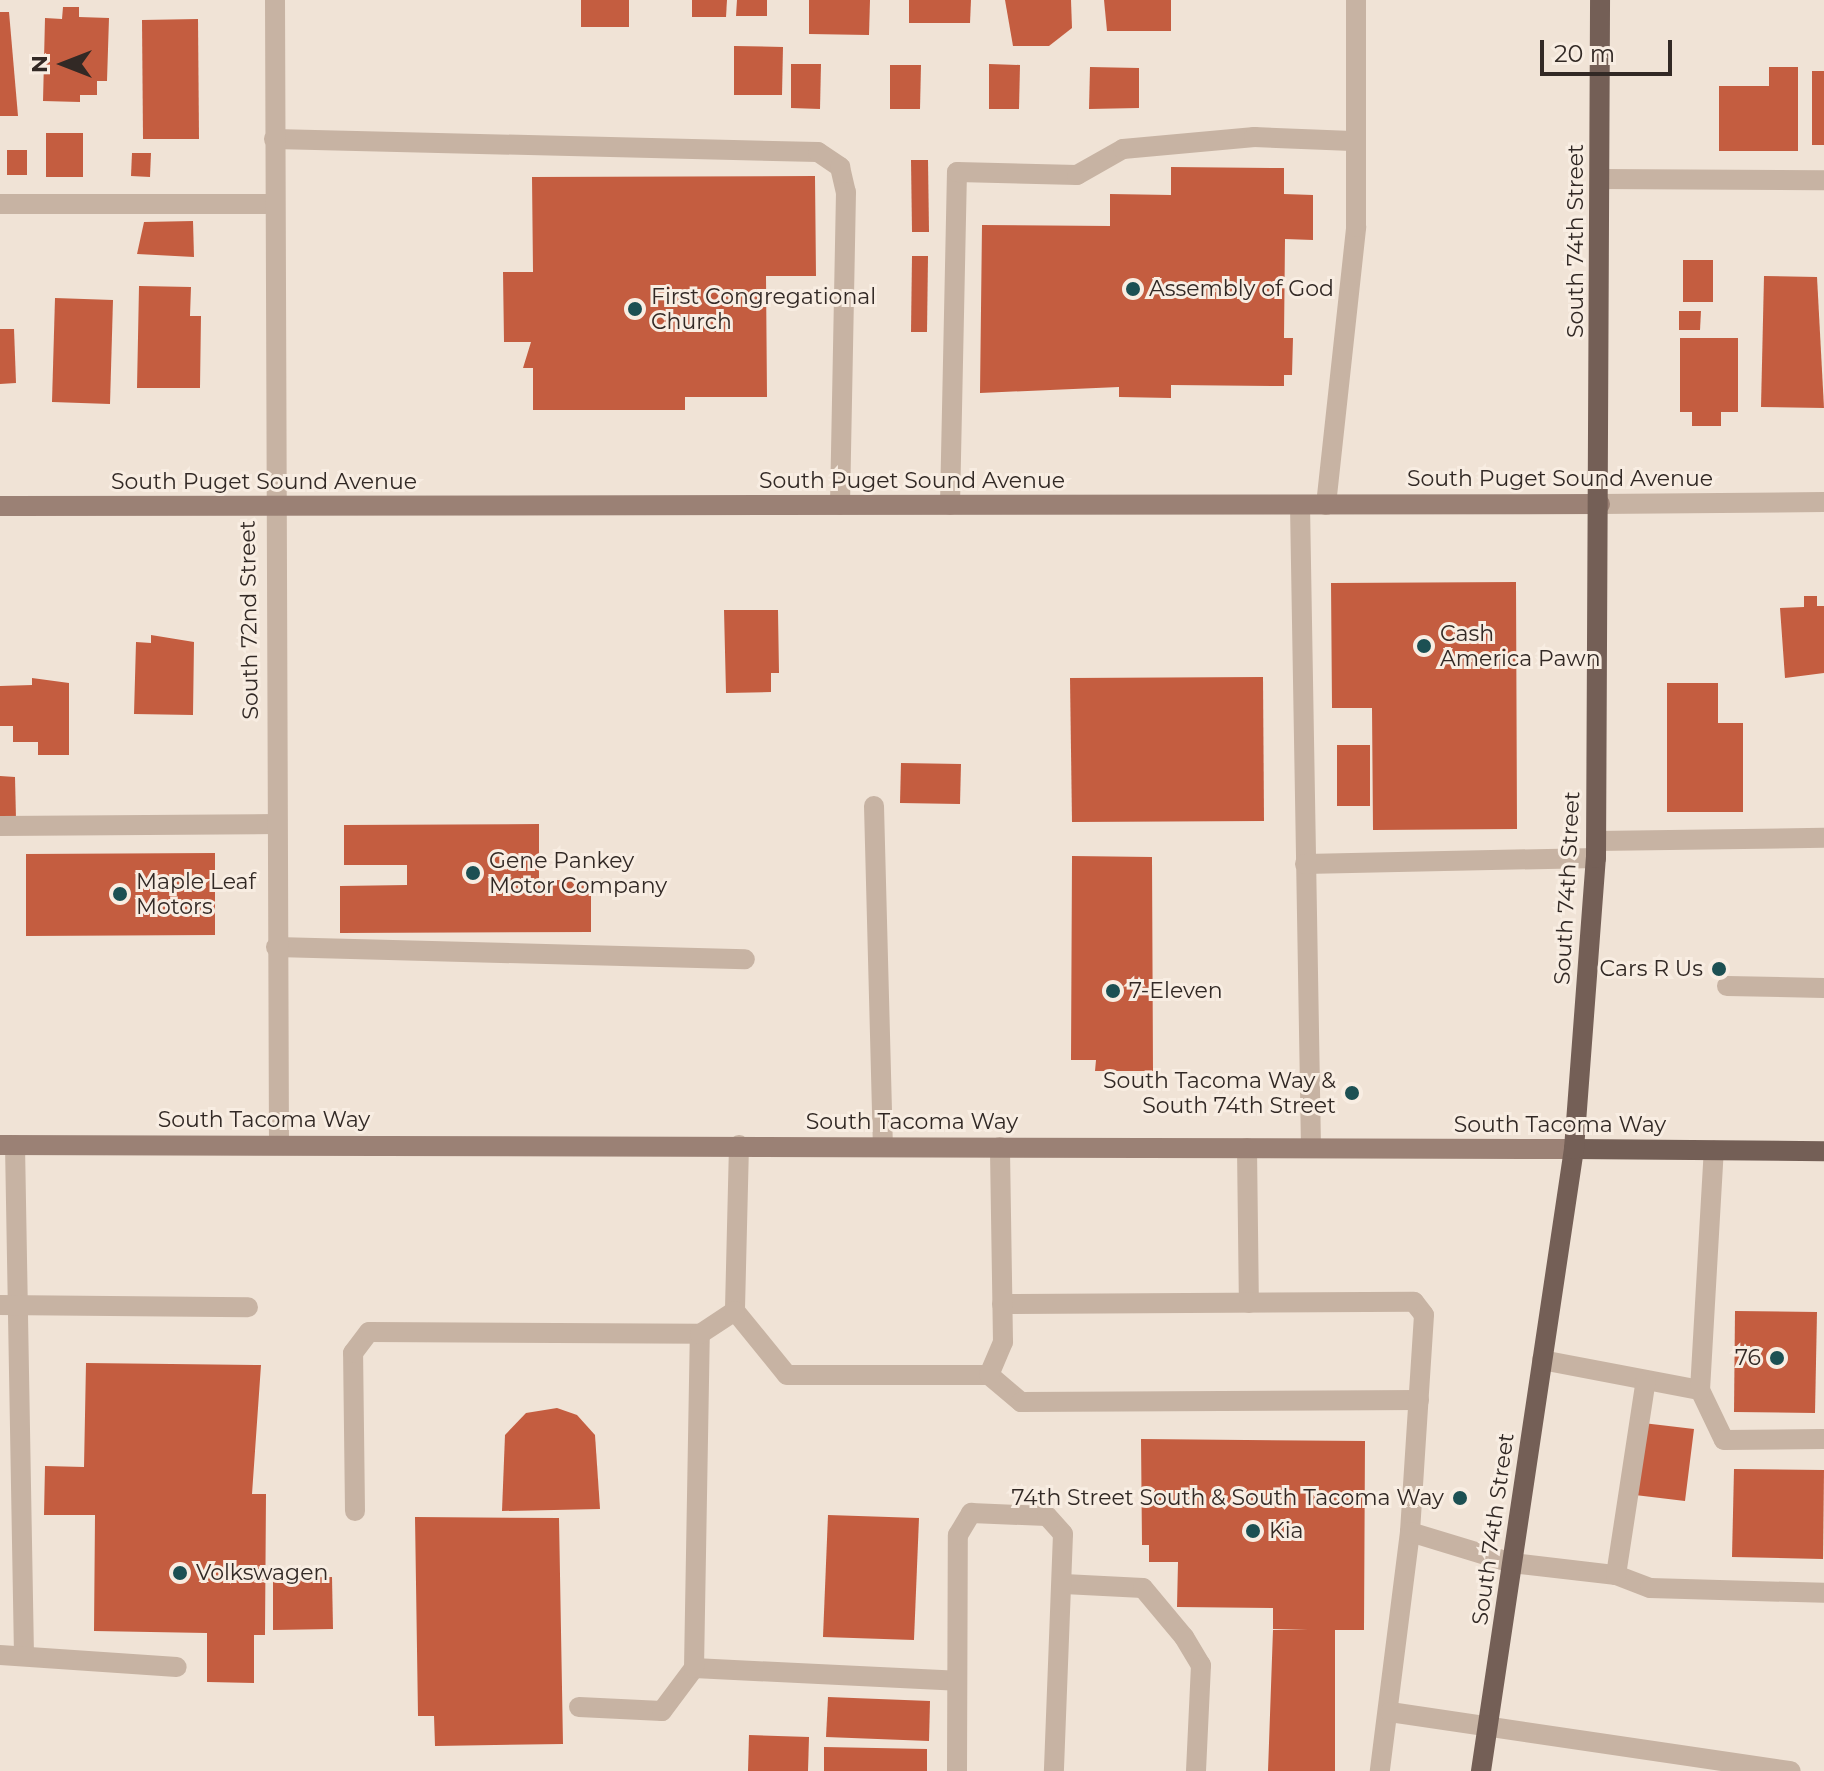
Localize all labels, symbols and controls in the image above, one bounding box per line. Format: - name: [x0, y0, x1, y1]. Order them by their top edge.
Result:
- north arrow: [24, 24, 104, 104]
- scale bar: [1544, 24, 1676, 74]
- text: 20 m: [1554, 39, 1615, 68]
- text: N: [26, 55, 53, 73]
- street label: South 74th Street: [1563, 144, 1589, 338]
- place label: Assembly of God: [1149, 276, 1334, 302]
- marker: Assembly of God: [1124, 280, 1142, 298]
- place label: First Congregational Church: [651, 283, 876, 334]
- marker: First Congregational Church: [626, 300, 644, 318]
- street label: South Puget Sound Avenue: [1407, 466, 1713, 492]
- street label: South Puget Sound Avenue: [759, 468, 1065, 494]
- street label: South Puget Sound Avenue: [111, 469, 417, 495]
- street label: South 72nd Street: [234, 520, 264, 720]
- place label: Cash America Pawn: [1440, 620, 1601, 672]
- marker: Cash America Pawn: [1415, 637, 1433, 655]
- street label: South 74th Street: [1549, 791, 1585, 985]
- place label: Gene Pankey Motor Company: [489, 847, 667, 898]
- marker: Gene Pankey Motor Company: [464, 864, 482, 882]
- place label: Maple Leaf Motors: [136, 868, 256, 920]
- marker: Maple Leaf Motors: [111, 885, 129, 903]
- place label: Cars R Us: [1599, 956, 1703, 982]
- marker: Cars R Us: [1710, 960, 1728, 978]
- place label: 7-Eleven: [1129, 978, 1223, 1004]
- marker: 7-Eleven: [1104, 982, 1122, 1000]
- place label: South Tacoma Way & South 74th Street: [1103, 1067, 1336, 1118]
- marker: South Tacoma Way & South 74th Street: [1343, 1084, 1361, 1102]
- street label: South Tacoma Way: [158, 1107, 370, 1133]
- street label: South Tacoma Way: [806, 1109, 1018, 1135]
- street label: South Tacoma Way: [1454, 1112, 1666, 1138]
- place label: 76: [1735, 1345, 1761, 1371]
- marker: 76: [1768, 1349, 1786, 1367]
- street label: South 74th Street: [1466, 1431, 1520, 1627]
- place label: 74th Street South & South Tacoma Way: [1011, 1485, 1444, 1511]
- marker: 74th Street South & South Tacoma Way: [1451, 1489, 1469, 1507]
- place label: Kia: [1269, 1518, 1304, 1544]
- marker: Kia: [1244, 1522, 1262, 1540]
- place label: Volkswagen: [196, 1560, 328, 1586]
- marker: Volkswagen: [171, 1564, 189, 1582]

